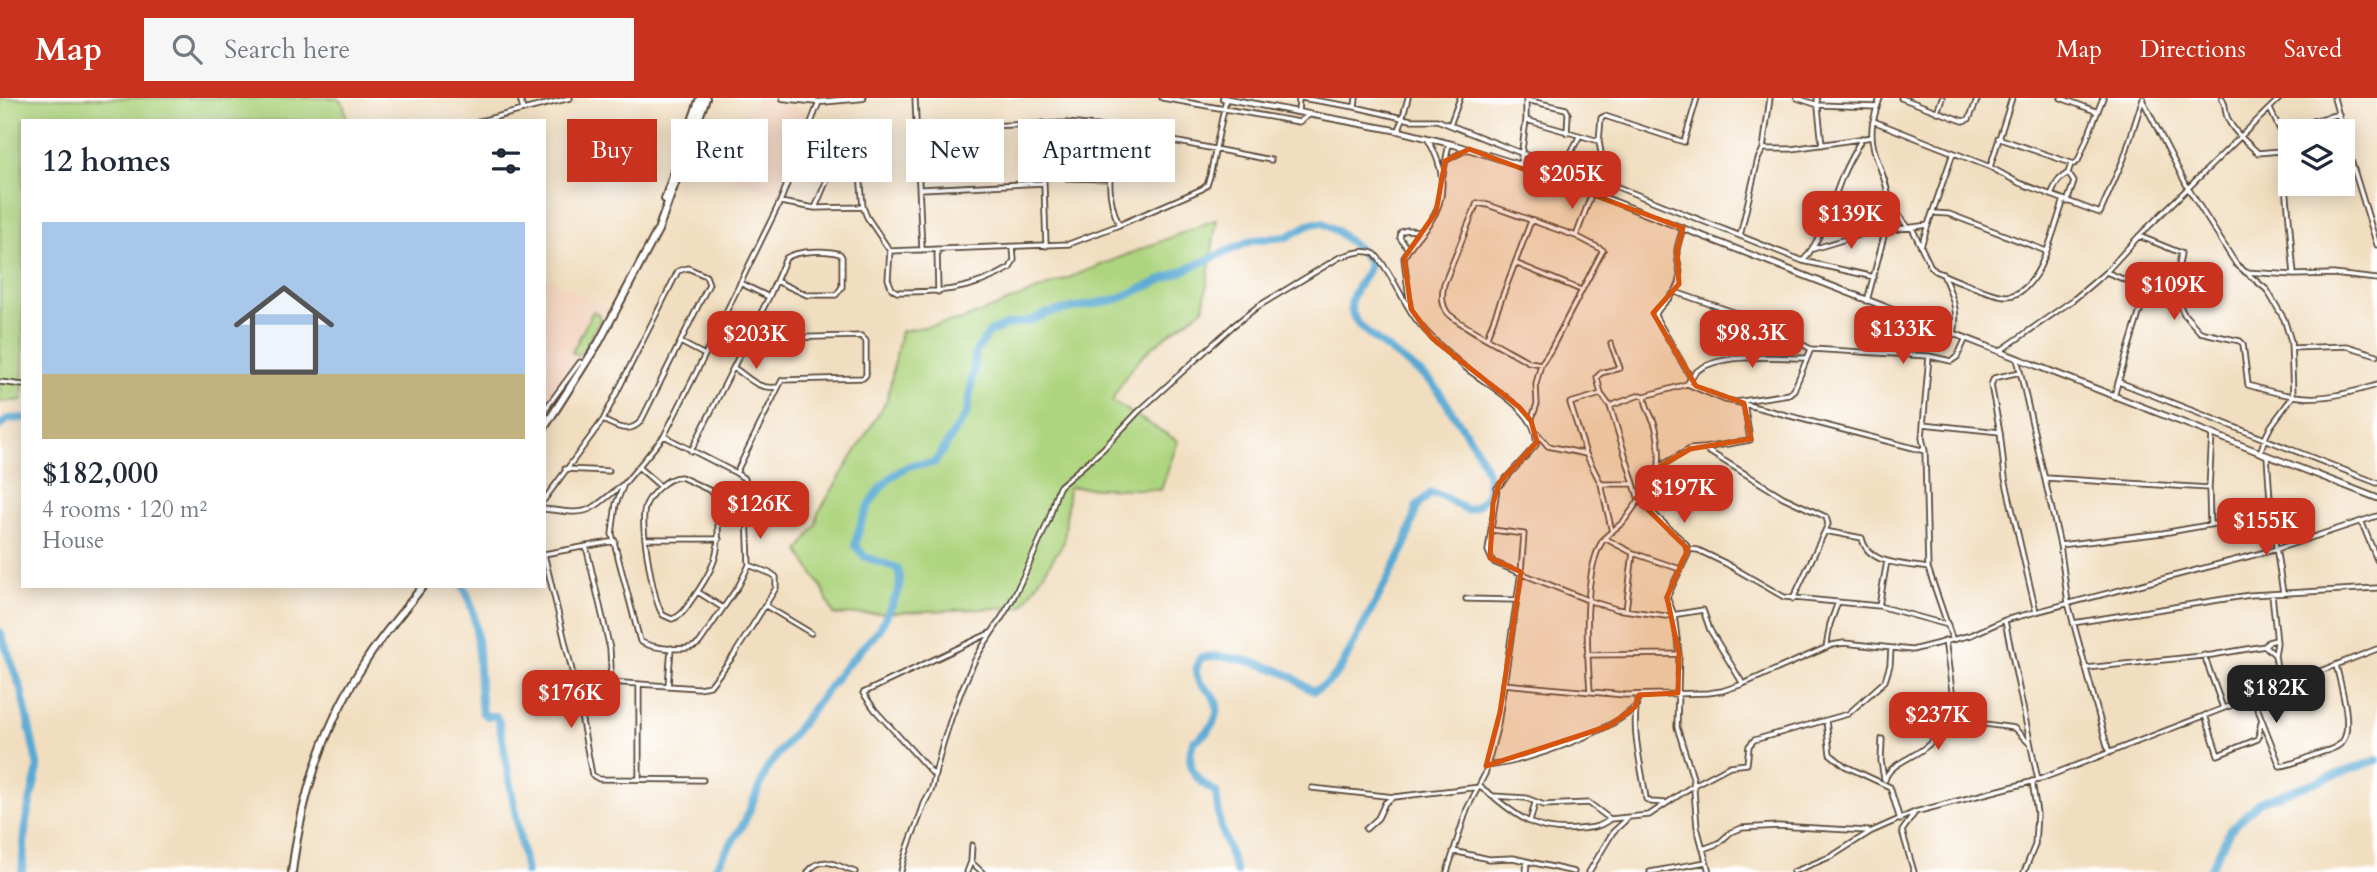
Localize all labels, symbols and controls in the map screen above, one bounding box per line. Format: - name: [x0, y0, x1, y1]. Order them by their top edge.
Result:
- search box: [144, 18, 634, 81]
- text: Map: [35, 27, 102, 72]
- icon: search: [168, 30, 206, 68]
- text: Search here: [224, 32, 350, 67]
- text: Map: [2056, 33, 2102, 66]
- text: Directions: [2140, 33, 2246, 66]
- text: Saved: [2284, 33, 2342, 66]
- chip: Buy: [567, 119, 657, 182]
- chip: Rent: [671, 119, 768, 182]
- chip: Filters: [782, 119, 892, 182]
- chip: New: [906, 119, 1004, 182]
- chip: Apartment: [1018, 119, 1175, 182]
- map controls: [2278, 119, 2355, 196]
- button: layers: [2278, 119, 2355, 196]
- text: 12 homes: [42, 141, 171, 182]
- icon: filters: [487, 142, 525, 180]
- pin: $205K: [1523, 152, 1621, 211]
- text: $205K: [1539, 158, 1605, 189]
- pin: $139K: [1802, 192, 1900, 251]
- text: $139K: [1818, 198, 1884, 229]
- pin: $109K: [2125, 262, 2223, 322]
- icon: home: [221, 267, 347, 393]
- text: $109K: [2141, 269, 2207, 300]
- pin: $133K: [1854, 306, 1952, 366]
- pin: $98.3K: [1695, 310, 1809, 370]
- pin: $203K: [707, 312, 805, 371]
- text: $133K: [1870, 313, 1936, 344]
- text: $98.3K: [1716, 317, 1788, 348]
- text: $203K: [723, 318, 789, 349]
- text: $182,000: [42, 453, 158, 494]
- pin: $197K: [1635, 466, 1733, 525]
- text: $197K: [1651, 472, 1717, 503]
- pin: $126K: [711, 482, 809, 541]
- text: $126K: [727, 488, 793, 519]
- text: 4 rooms · 120 m²: [42, 494, 207, 525]
- pin: $155K: [2217, 498, 2315, 558]
- text: $155K: [2233, 505, 2299, 536]
- text: House: [42, 525, 104, 556]
- pin: $182K: [2227, 666, 2325, 725]
- pin: $176K: [522, 670, 620, 730]
- text: $182K: [2243, 672, 2309, 703]
- text: $176K: [538, 677, 604, 708]
- pin: $237K: [1889, 692, 1987, 752]
- text: $237K: [1905, 699, 1971, 730]

